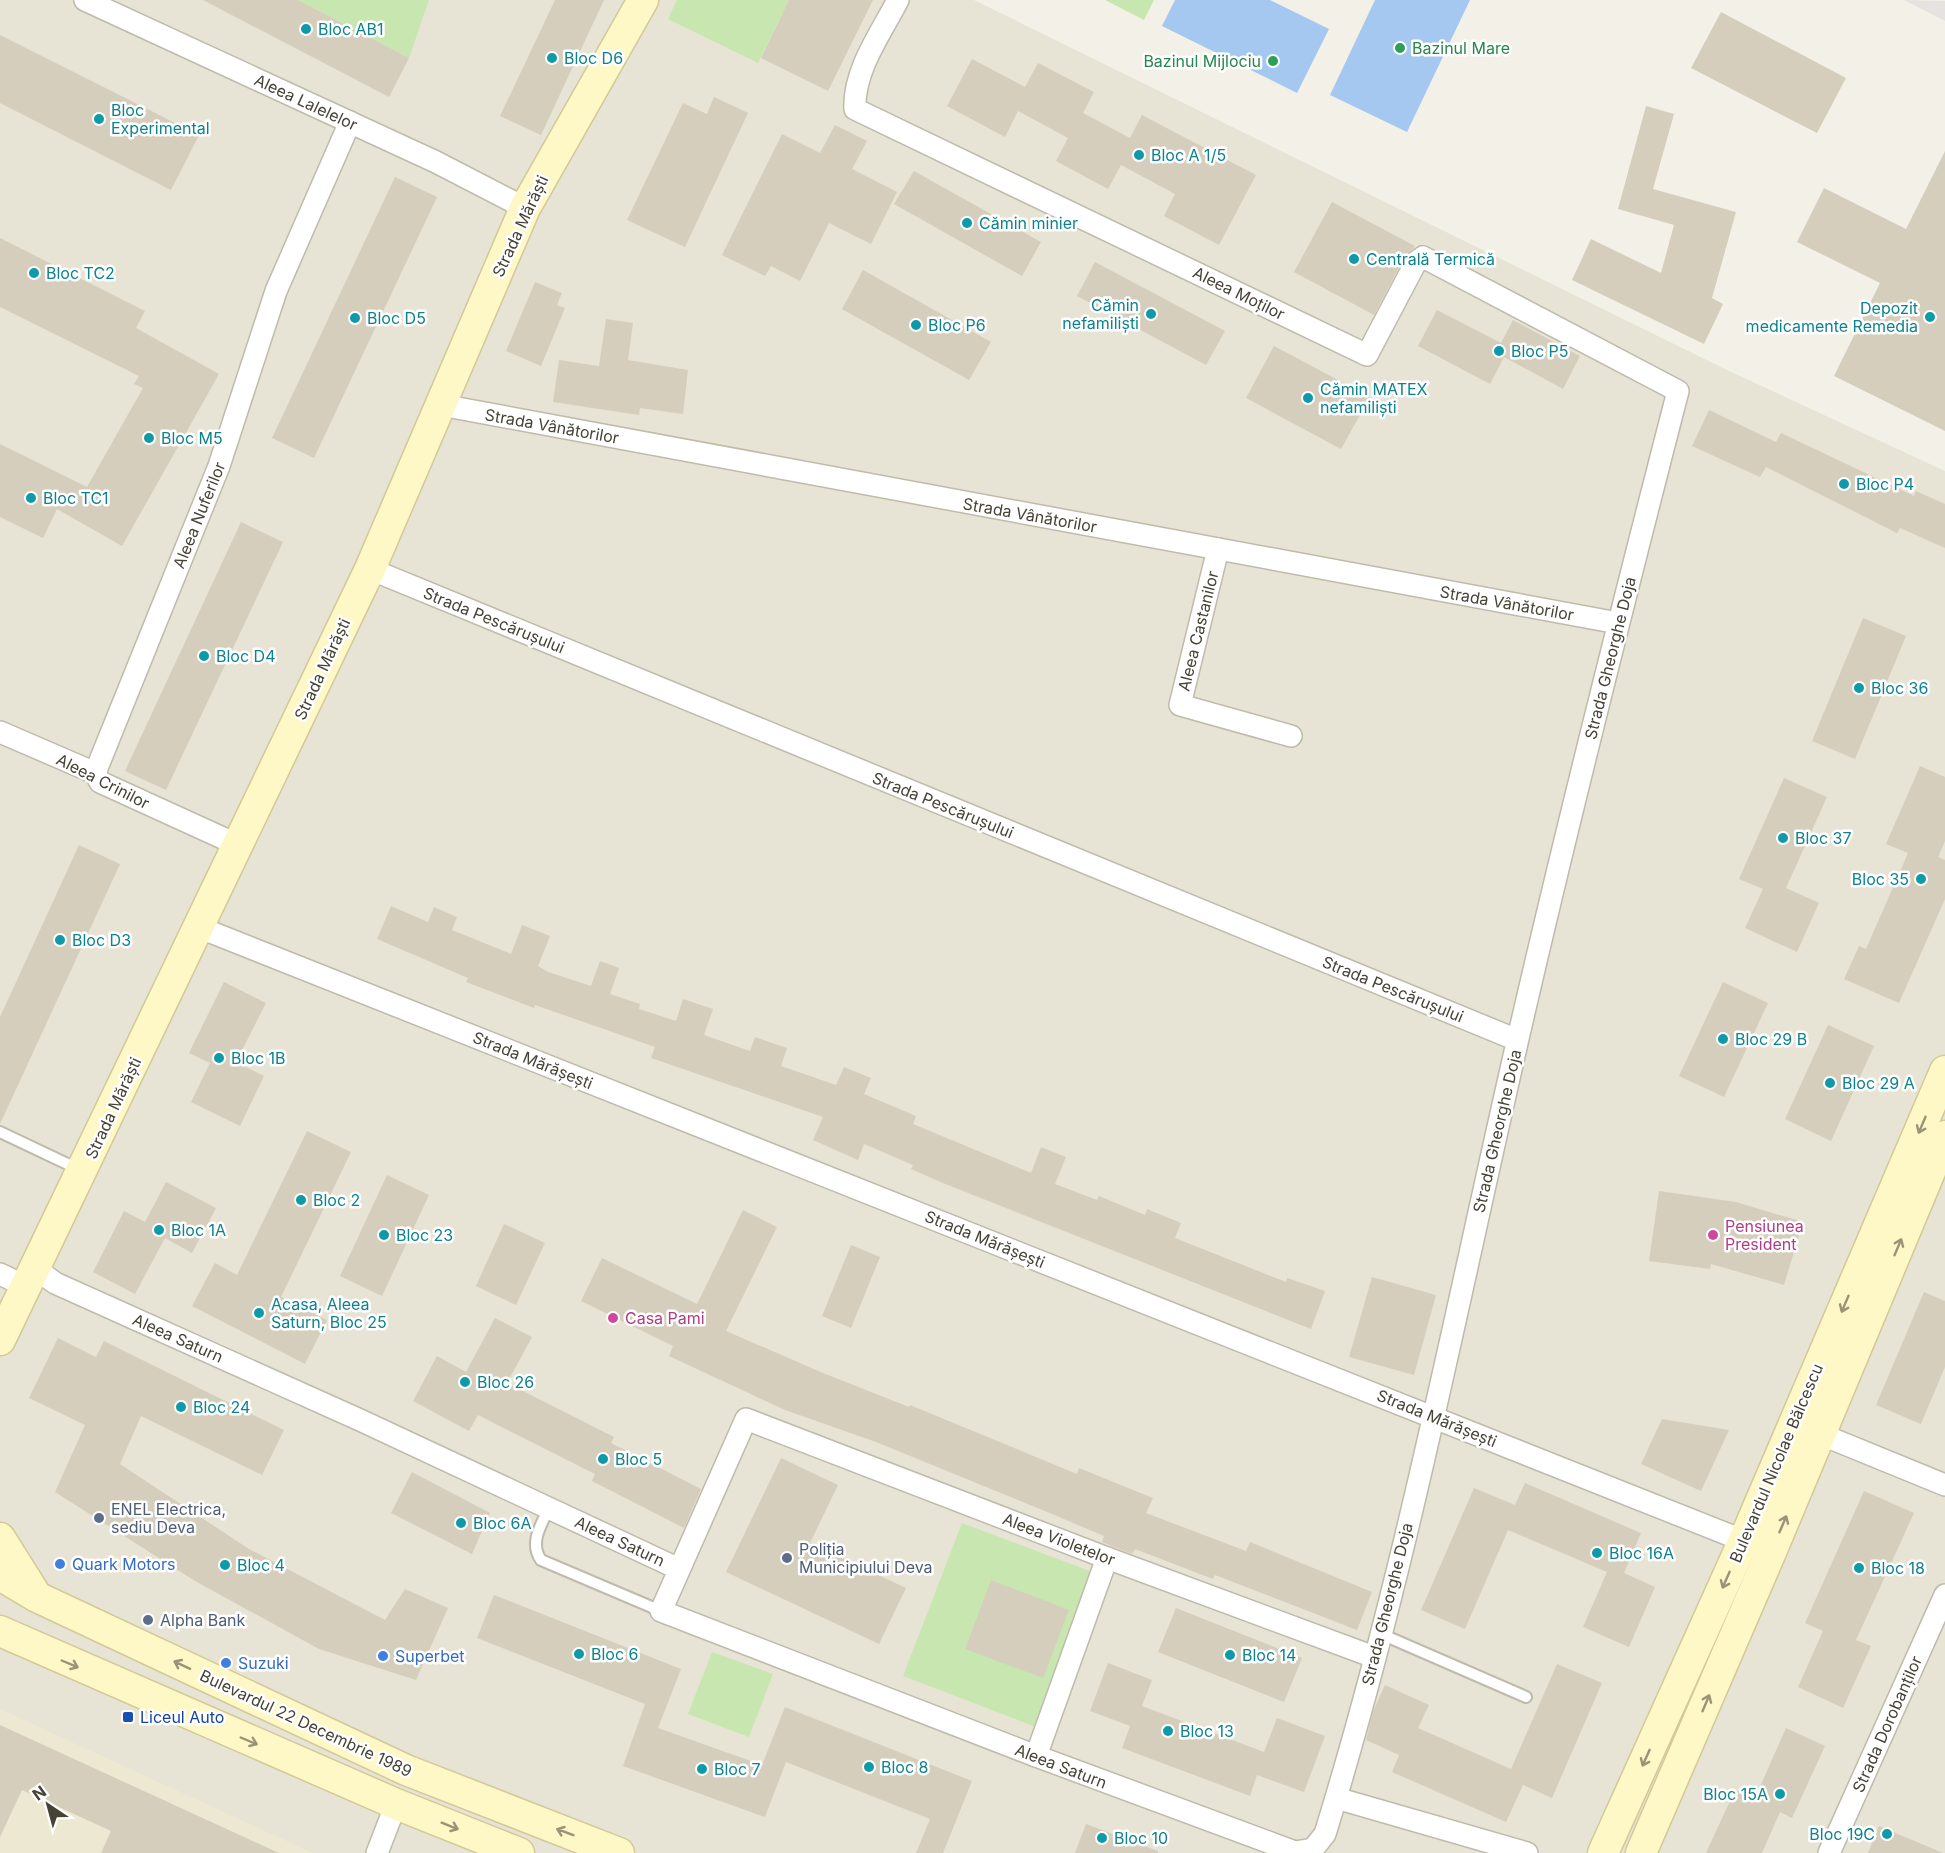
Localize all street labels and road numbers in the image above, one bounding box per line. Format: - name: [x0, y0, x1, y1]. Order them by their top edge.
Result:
- street label: Aleea Lalelelor: [251, 69, 361, 135]
- street label: Strada Mărăști: [488, 172, 552, 280]
- street label: Aleea Moților: [1190, 262, 1288, 324]
- street label: Strada Vânătorilor: [483, 404, 621, 448]
- street label: Aleea Nuferilor: [169, 459, 229, 571]
- street label: Strada Vânătorilor: [961, 493, 1099, 537]
- street label: Aleea Castanilor: [1173, 569, 1223, 693]
- street label: Strada Gheorghe Doja: [1580, 575, 1640, 741]
- street label: Strada Vânătorilor: [1438, 581, 1576, 625]
- street label: Strada Pescărușului: [420, 583, 568, 657]
- street label: Strada Mărăști: [290, 615, 354, 723]
- street label: Aleea Crinilor: [53, 749, 153, 813]
- street label: Strada Pescărușului: [869, 768, 1017, 842]
- street label: Strada Pescărușului: [1319, 952, 1467, 1026]
- street label: Strada Mărășești: [470, 1027, 596, 1093]
- street label: Strada Gheorghe Doja: [1468, 1047, 1526, 1215]
- street label: Strada Mărăști: [81, 1054, 145, 1162]
- street label: Strada Mărășești: [922, 1206, 1048, 1272]
- street label: Aleea Saturn: [130, 1309, 226, 1367]
- street label: Bulevardul Nicolae Bălcescu: [1725, 1360, 1827, 1566]
- street label: Strada Mărășești: [1374, 1385, 1500, 1451]
- street label: Aleea Violetelor: [1000, 1508, 1118, 1570]
- street label: Aleea Saturn: [572, 1511, 668, 1571]
- street label: Strada Gheorghe Doja: [1357, 1521, 1417, 1687]
- street label: Strada Dorobanților: [1848, 1653, 1926, 1795]
- street label: Bulevardul 22 Decembrie 1989: [197, 1665, 415, 1781]
- street label: Aleea Saturn: [1012, 1739, 1110, 1793]

